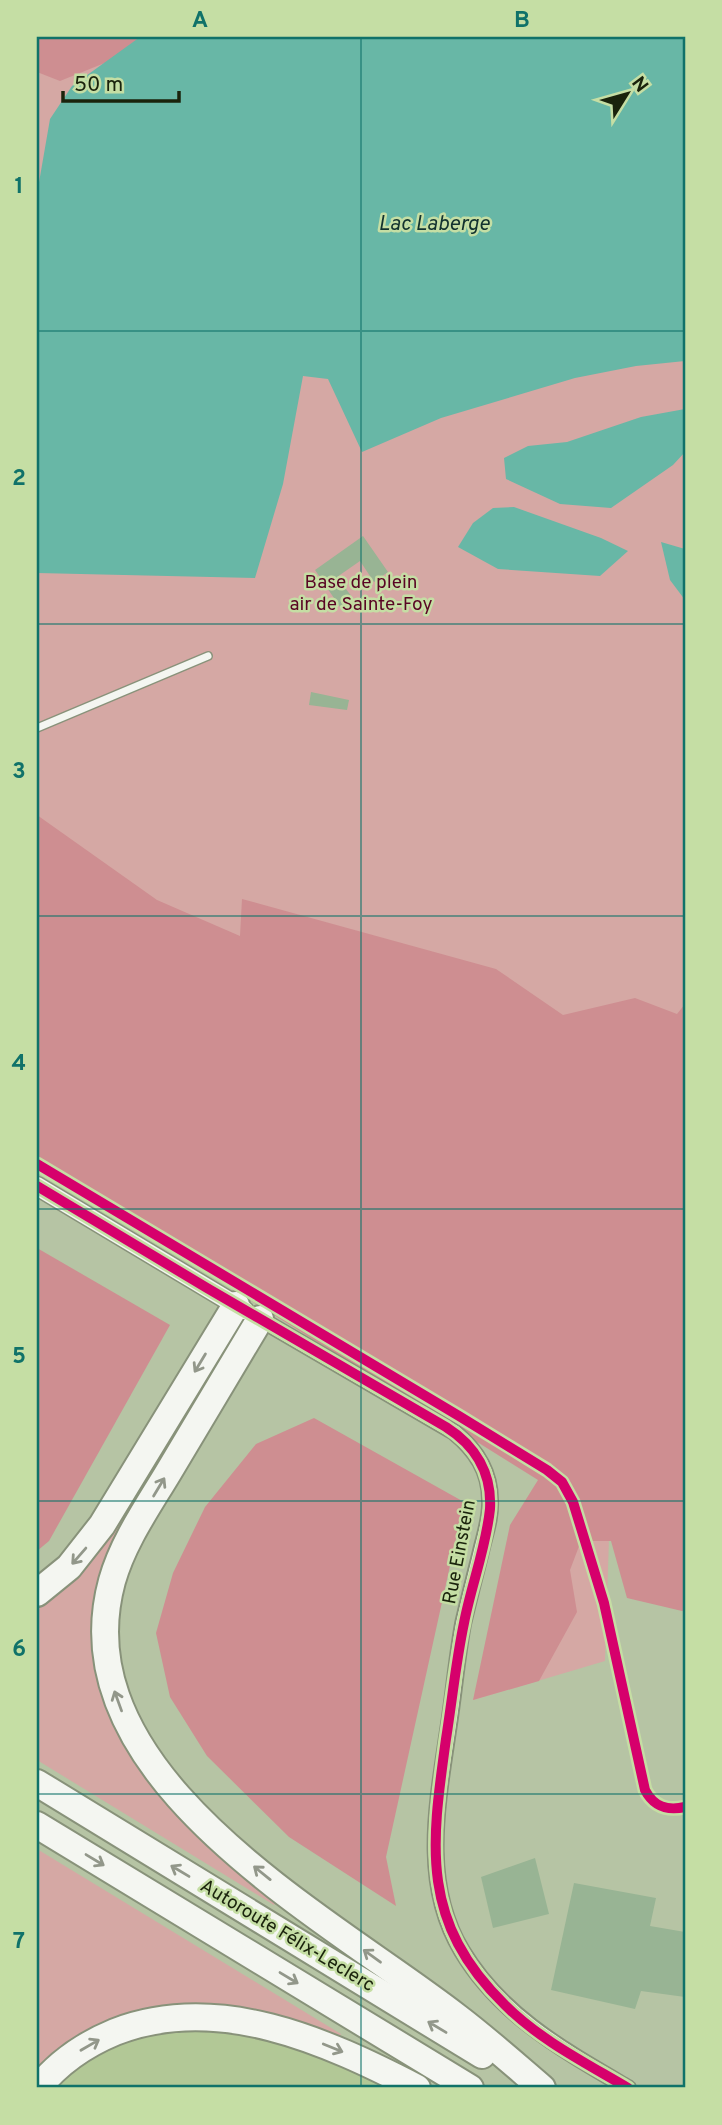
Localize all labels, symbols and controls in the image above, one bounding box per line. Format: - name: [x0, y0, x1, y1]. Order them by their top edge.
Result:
- text: A: [192, 7, 208, 36]
- text: B: [514, 7, 530, 36]
- scale bar: [63, 60, 178, 104]
- north arrow: [592, 60, 662, 130]
- text: 50 m: [74, 72, 123, 99]
- text: N: [625, 72, 653, 98]
- text: 1: [14, 173, 24, 202]
- water label: Lac Laberge: [378, 211, 491, 238]
- text: 2: [12, 465, 26, 494]
- park label: Base de plein air de Sainte-Foy: [289, 571, 433, 617]
- text: 3: [12, 758, 26, 787]
- text: 4: [12, 1050, 26, 1079]
- text: 5: [12, 1343, 26, 1372]
- one-way arrow: [193, 1353, 207, 1373]
- one-way arrow: [153, 1477, 167, 1497]
- street label: Rue Einstein: [438, 1498, 482, 1606]
- one-way arrow: [71, 1546, 87, 1564]
- text: 6: [12, 1636, 26, 1665]
- one-way arrow: [111, 1690, 123, 1712]
- one-way arrow: [85, 1854, 105, 1868]
- one-way arrow: [170, 1863, 190, 1877]
- one-way arrow: [253, 1865, 271, 1881]
- street label: Autoroute Félix-Leclerc: [195, 1874, 379, 1998]
- text: 7: [13, 1928, 25, 1957]
- one-way arrow: [363, 1949, 382, 1964]
- one-way arrow: [279, 1972, 299, 1986]
- one-way arrow: [427, 2020, 447, 2034]
- one-way arrow: [79, 2038, 99, 2052]
- one-way arrow: [321, 2042, 343, 2055]

